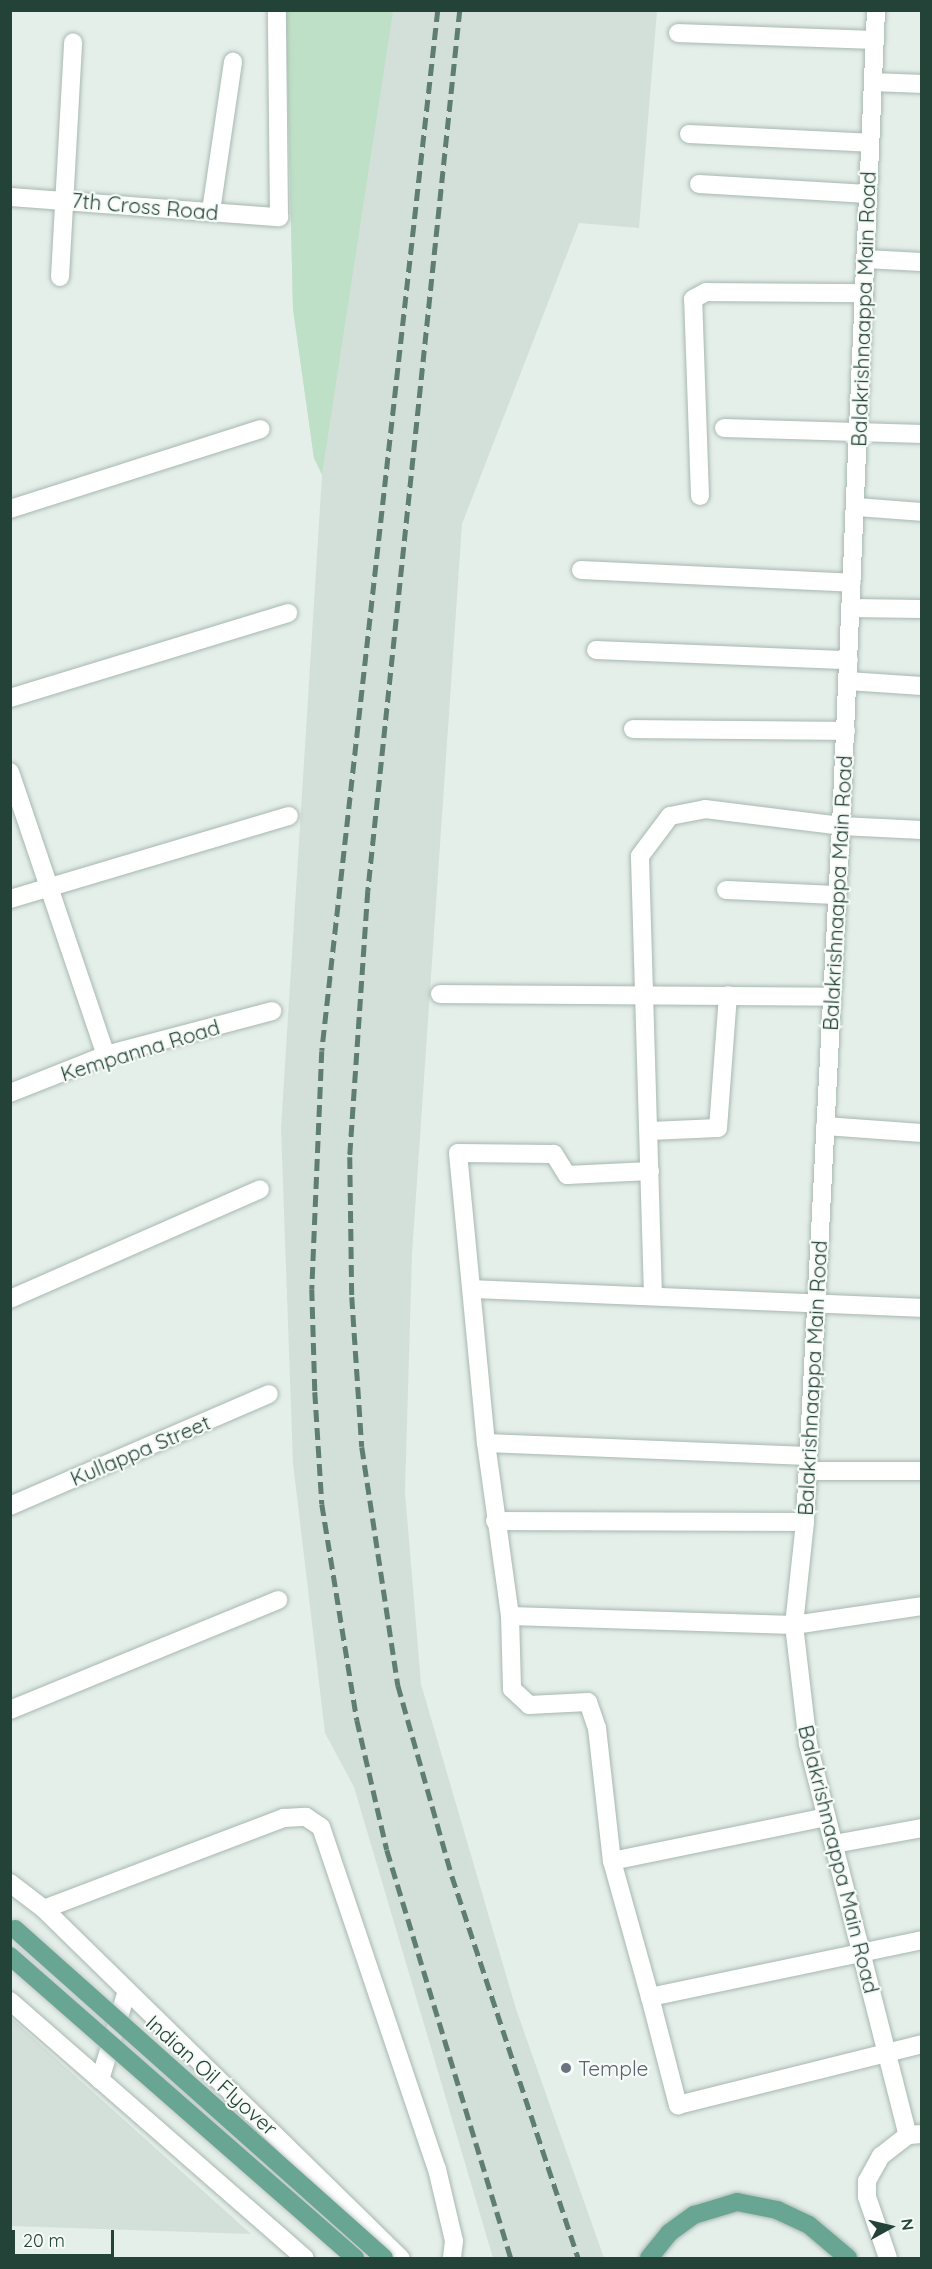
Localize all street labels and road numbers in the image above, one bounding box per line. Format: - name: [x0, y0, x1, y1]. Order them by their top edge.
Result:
- street label: Balakrishnaappa Main Road: [846, 171, 880, 447]
- street label: 7th Cross Road: [71, 187, 219, 225]
- street label: Balakrishnaappa Main Road: [817, 755, 857, 1031]
- street label: Kempanna Road: [57, 1014, 223, 1086]
- street label: Balakrishnaappa Main Road: [792, 1240, 832, 1516]
- street label: Kullappa Street: [66, 1409, 214, 1491]
- street label: Balakrishnaappa Main Road: [793, 1722, 885, 1996]
- street label: Indian Oil Flyover: [141, 2009, 283, 2141]

